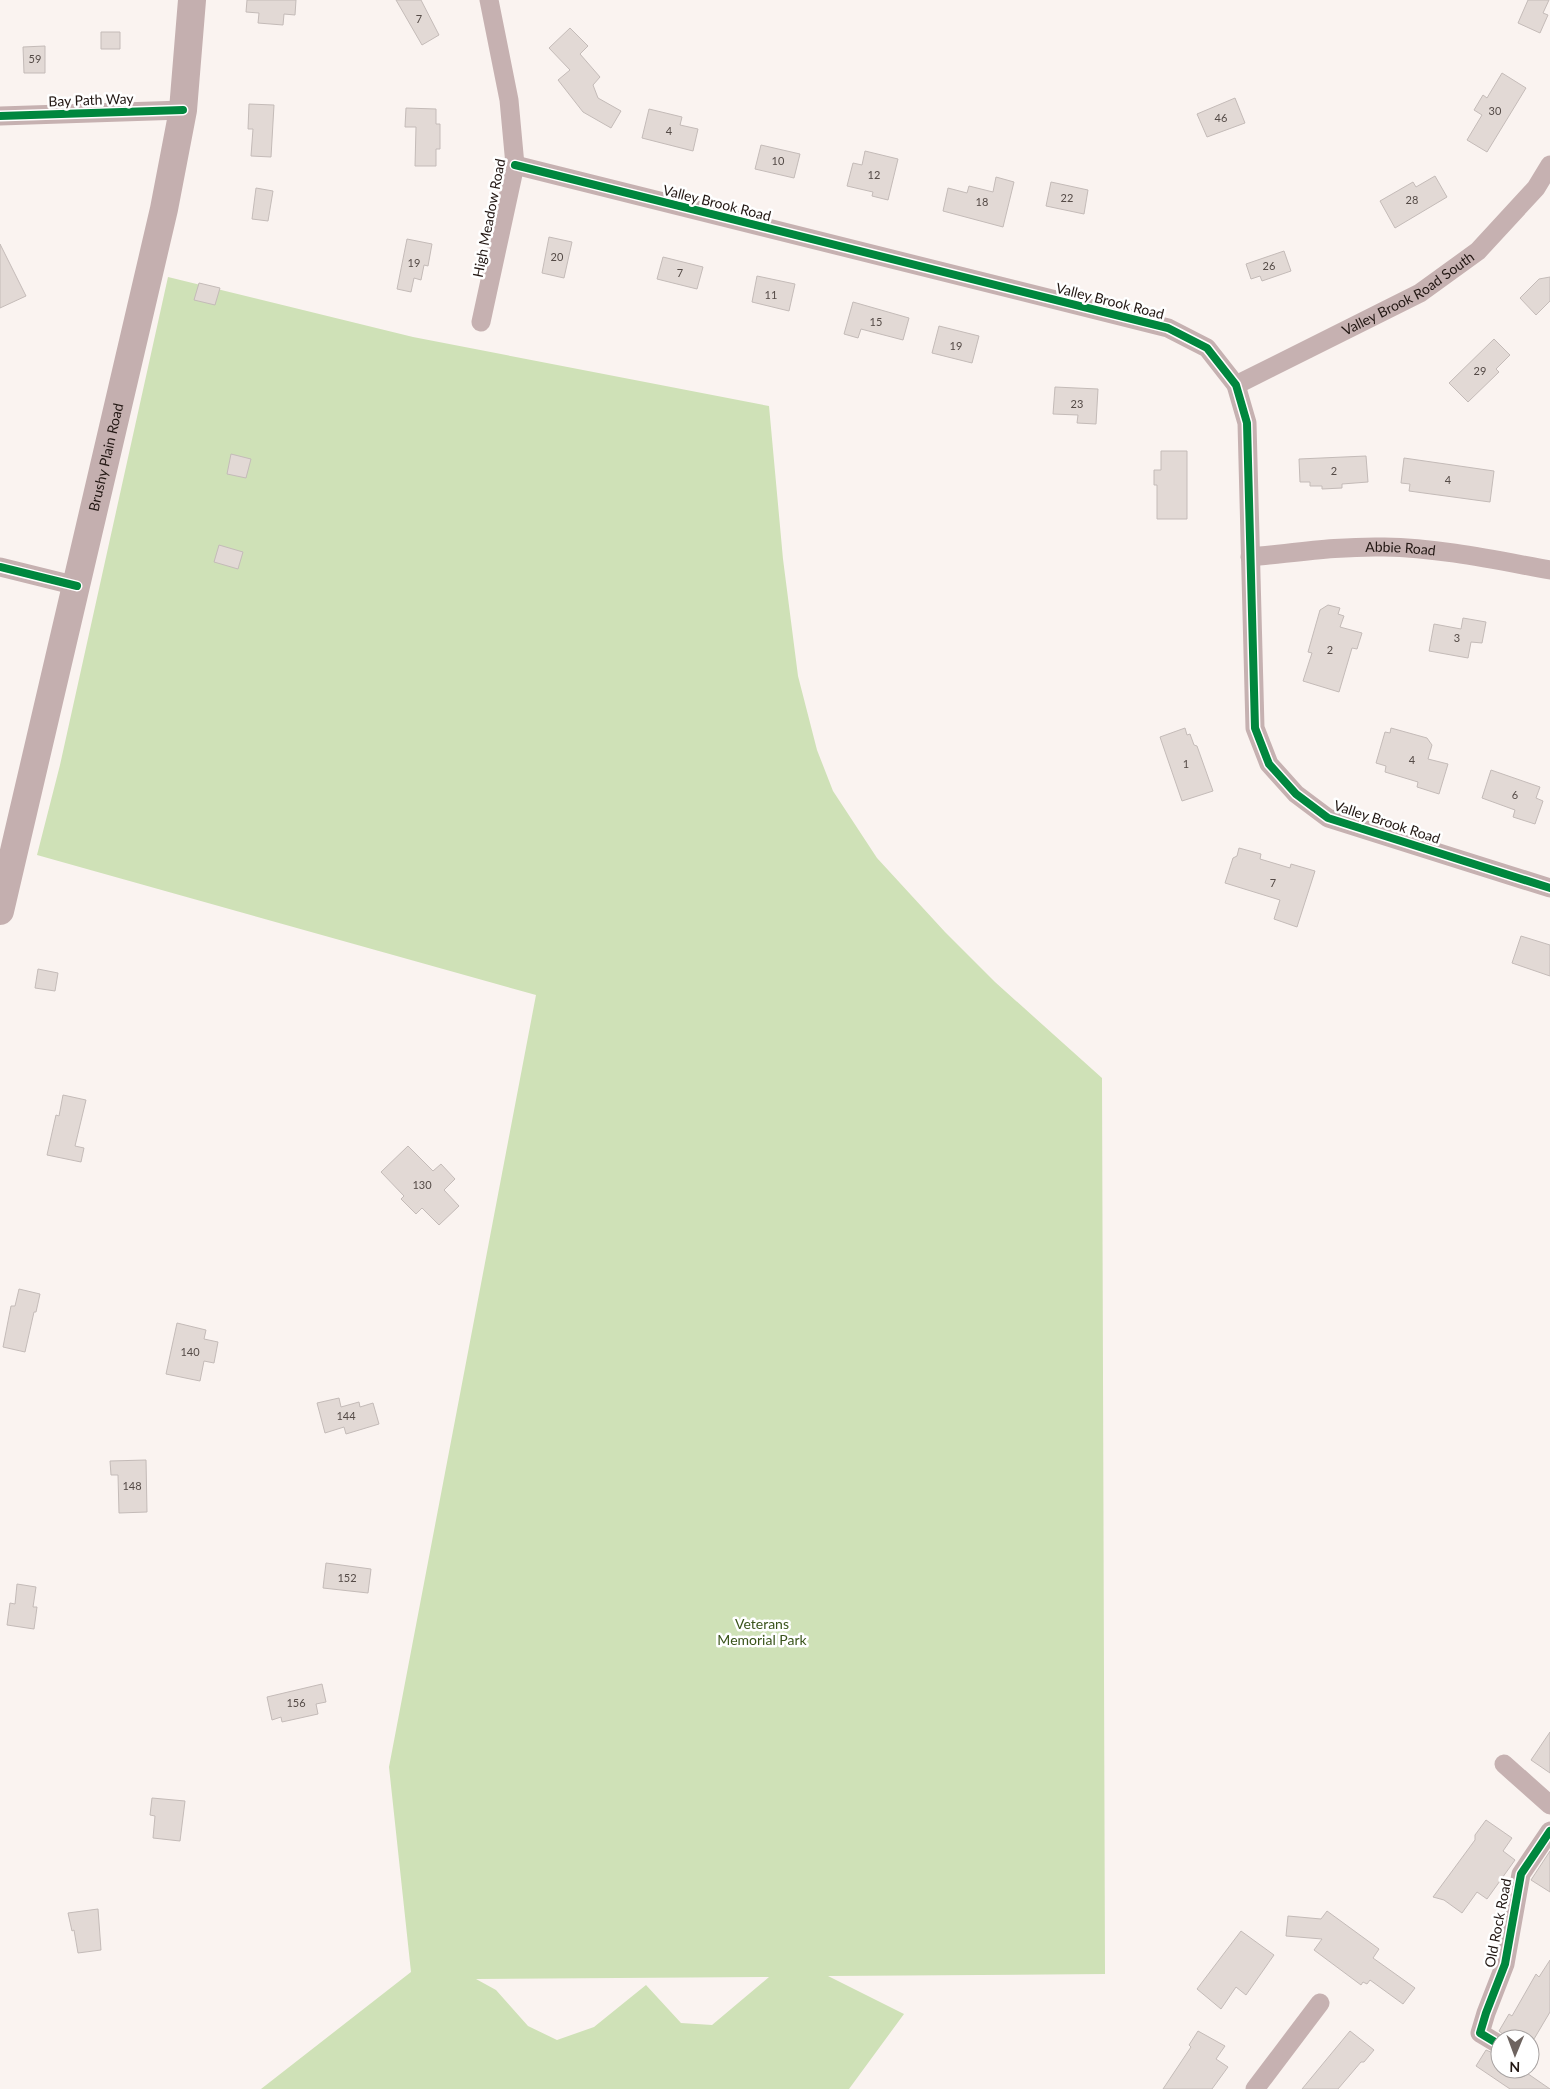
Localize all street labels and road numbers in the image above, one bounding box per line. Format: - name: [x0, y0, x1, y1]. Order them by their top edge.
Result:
- street label: Bay Path Way: [48, 89, 135, 109]
- street label: High Meadow Road: [469, 157, 508, 279]
- street label: Valley Brook Road: [661, 181, 773, 224]
- street label: Valley Brook Road South: [1339, 248, 1477, 339]
- street label: Valley Brook Road: [1054, 279, 1166, 322]
- street label: Brushy Plain Road: [85, 401, 126, 513]
- street label: Abbie Road: [1365, 538, 1437, 559]
- street label: Valley Brook Road: [1332, 796, 1443, 847]
- street label: Old Rock Road: [1481, 1877, 1514, 1969]

